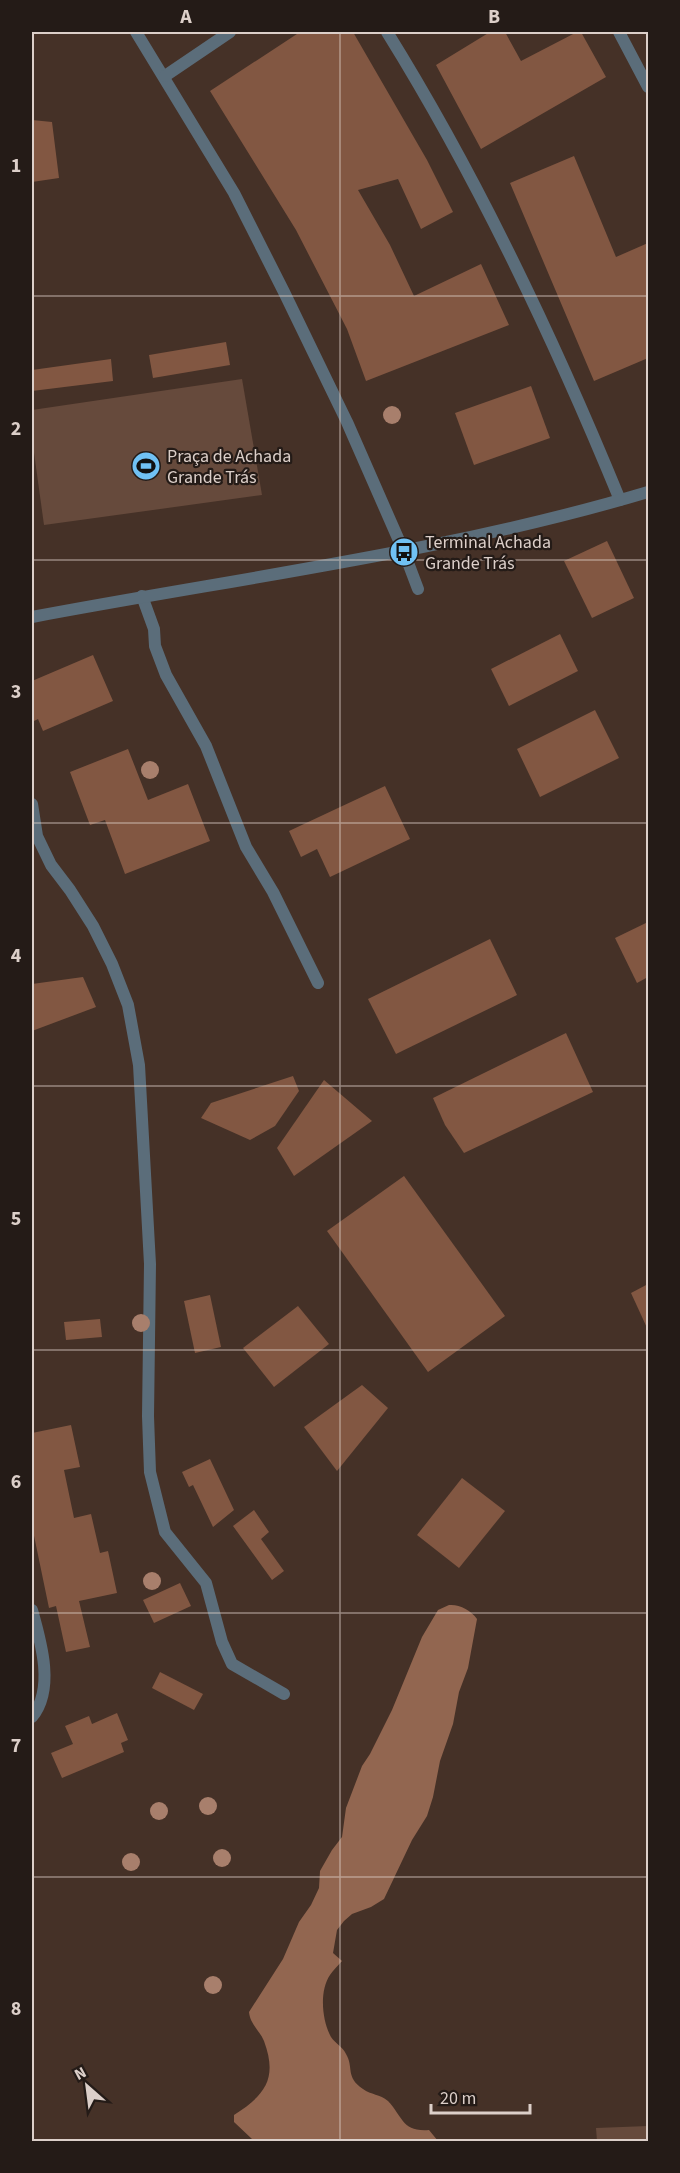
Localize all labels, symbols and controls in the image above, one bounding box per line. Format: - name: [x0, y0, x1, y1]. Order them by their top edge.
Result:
- text: A: [179, 3, 192, 31]
- text: B: [488, 3, 500, 31]
- text: 1: [11, 152, 21, 180]
- text: 2: [11, 415, 21, 443]
- place label: Praça de Achada Grande Trás: [167, 444, 291, 490]
- sports icon: Praça de Achada Grande Trás: [130, 450, 162, 482]
- place label: Terminal Achada Grande Trás: [425, 530, 551, 576]
- bus stop icon: Terminal Achada Grande Trás: [388, 536, 420, 568]
- text: 3: [11, 678, 21, 706]
- text: 4: [11, 942, 22, 970]
- text: 5: [11, 1205, 21, 1233]
- text: 6: [11, 1468, 21, 1496]
- text: 7: [11, 1732, 21, 1760]
- text: 8: [11, 1995, 21, 2023]
- north arrow: [57, 2056, 117, 2116]
- text: N: [71, 2061, 90, 2086]
- scale bar: [431, 2077, 530, 2115]
- text: 20 m: [440, 2086, 476, 2111]

